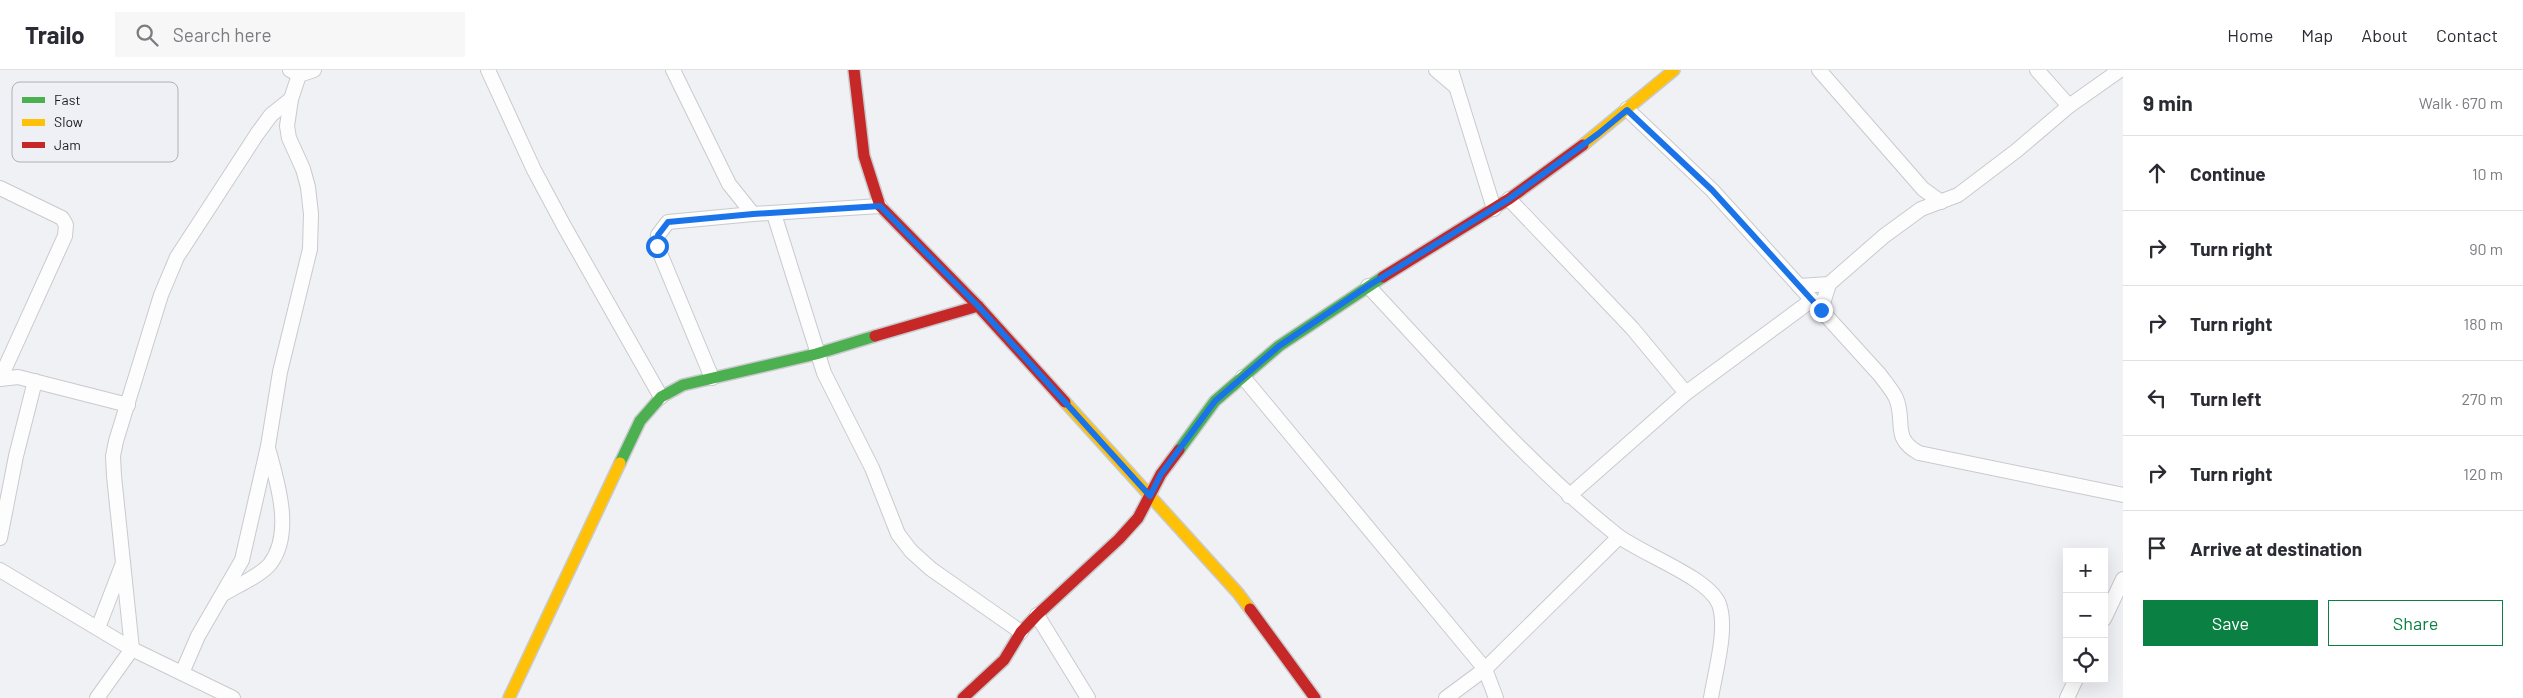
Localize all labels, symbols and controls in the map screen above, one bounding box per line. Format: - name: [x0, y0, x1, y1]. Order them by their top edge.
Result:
- search box: [115, 12, 465, 57]
- text: Trailo: [25, 20, 85, 49]
- icon: search: [133, 21, 161, 49]
- text: Search here: [173, 23, 272, 46]
- text: Home: [2227, 24, 2273, 46]
- text: Map: [2301, 24, 2333, 46]
- text: About: [2361, 24, 2408, 46]
- text: Contact: [2436, 24, 2498, 46]
- legend: [12, 82, 178, 162]
- text: 9 min: [2143, 90, 2193, 115]
- text: Fast: [54, 91, 80, 108]
- text: Walk · 670 m: [2419, 93, 2503, 112]
- text: Slow: [54, 113, 83, 130]
- text: Jam: [54, 136, 81, 153]
- icon: ahead: [2143, 159, 2171, 187]
- text: Continue: [2190, 162, 2266, 185]
- text: 10 m: [2472, 164, 2503, 183]
- icon: right: [2143, 234, 2171, 262]
- route start: [646, 235, 669, 258]
- text: Turn right: [2190, 237, 2272, 260]
- text: 90 m: [2469, 239, 2503, 258]
- route end: [1810, 299, 1833, 322]
- icon: right: [2143, 309, 2171, 337]
- text: Turn right: [2190, 312, 2272, 335]
- text: 180 m: [2464, 314, 2503, 333]
- icon: left: [2143, 384, 2171, 412]
- text: Turn left: [2190, 387, 2261, 410]
- text: 270 m: [2461, 389, 2503, 408]
- icon: right: [2143, 459, 2171, 487]
- text: Turn right: [2190, 462, 2272, 485]
- text: 120 m: [2463, 464, 2503, 483]
- icon: arrive: [2143, 534, 2171, 562]
- text: Arrive at destination: [2190, 537, 2362, 560]
- map controls: [2063, 548, 2108, 683]
- button: +: [2063, 548, 2108, 593]
- button: −: [2063, 593, 2108, 638]
- button: Save: [2143, 600, 2318, 646]
- button: Share: [2328, 600, 2503, 646]
- button: locate: [2063, 638, 2108, 683]

